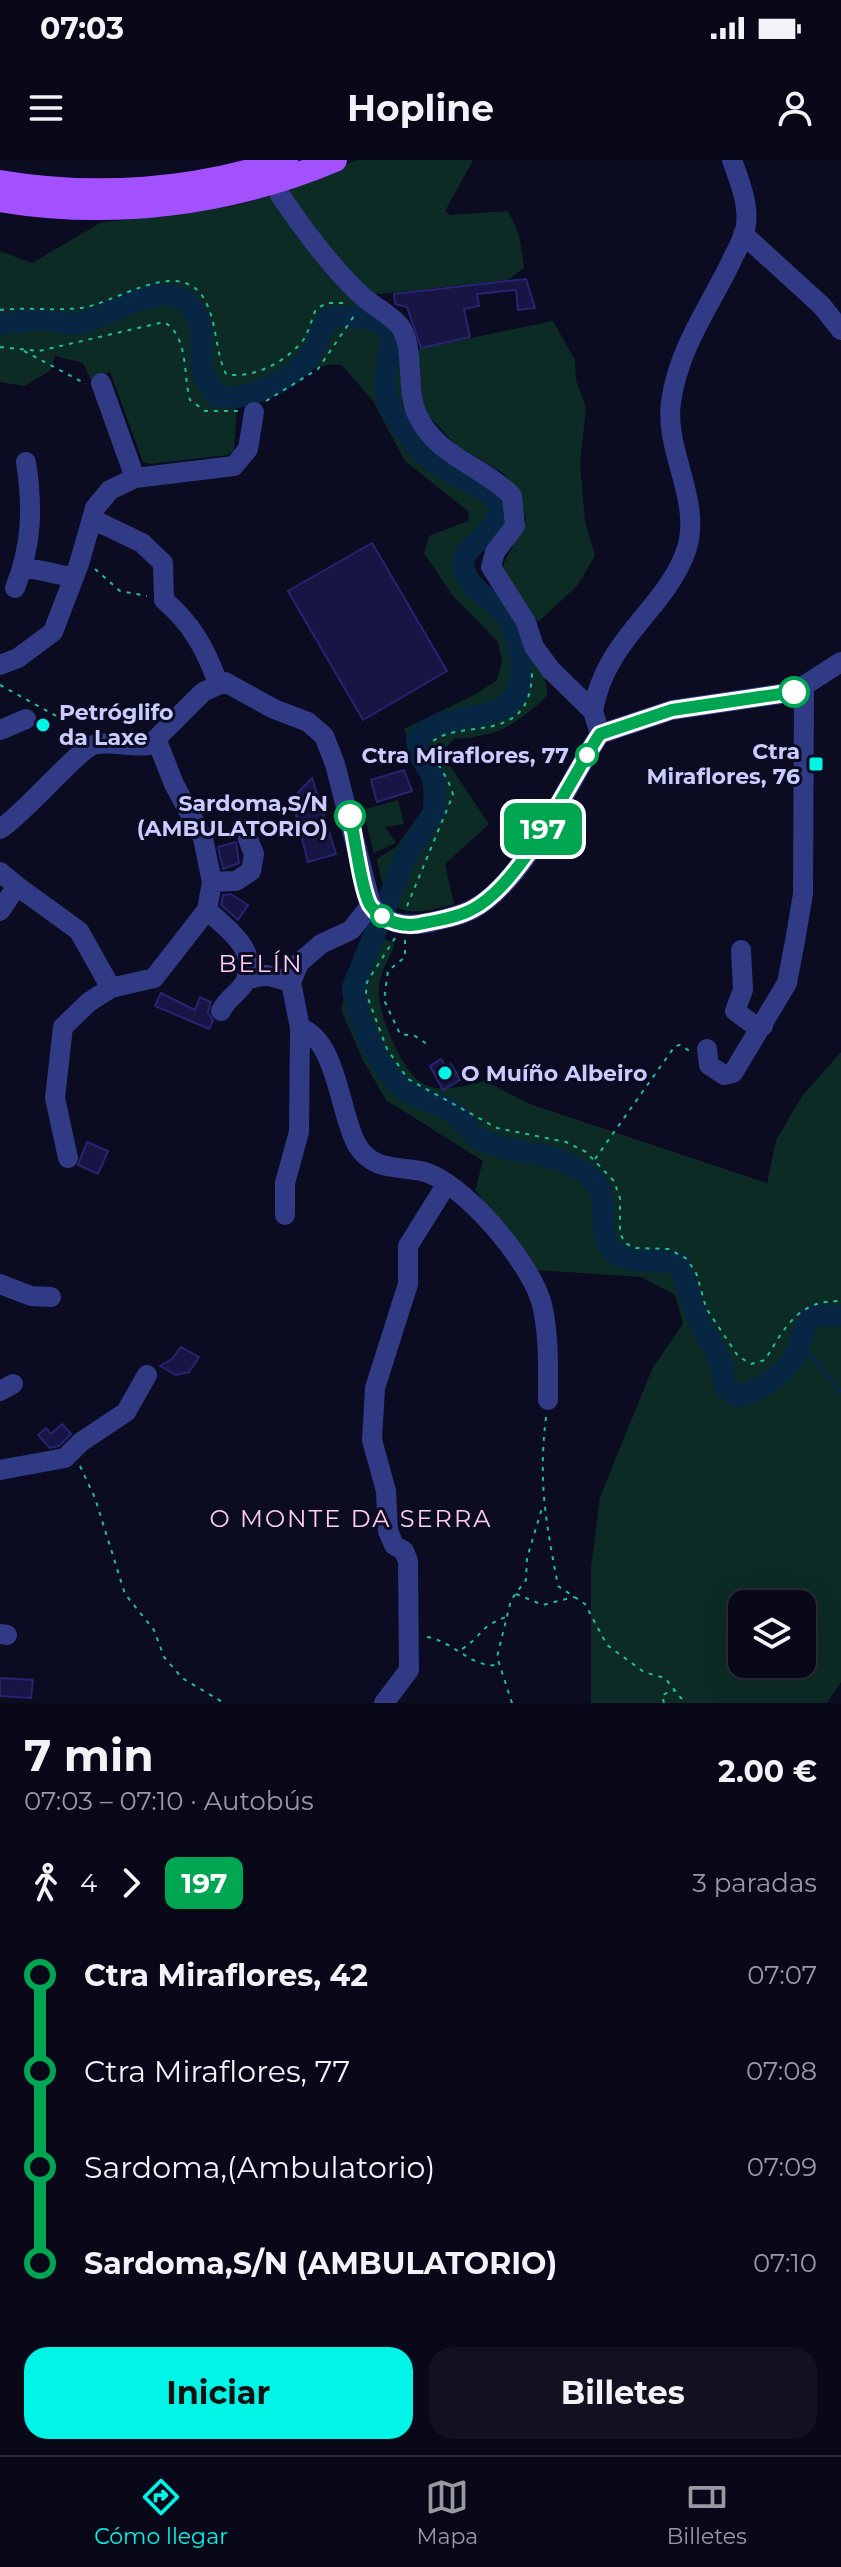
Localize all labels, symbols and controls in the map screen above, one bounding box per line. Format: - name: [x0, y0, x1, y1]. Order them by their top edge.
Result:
- text: 07:03: [40, 10, 124, 47]
- icon: menu: [24, 86, 68, 130]
- text: Hopline: [347, 86, 494, 130]
- icon: person: [773, 86, 817, 130]
- unlabelled marker: [779, 677, 809, 707]
- place label: Petróglifo da Laxe: [59, 699, 173, 751]
- marker: Petróglifo da Laxe: [34, 716, 52, 734]
- place label: Ctra Miraflores, 76: [647, 738, 800, 790]
- place label: Ctra Miraflores, 77: [362, 742, 569, 769]
- marker: Ctra Miraflores, 77: [576, 744, 598, 766]
- marker: Ctra Miraflores, 76: [807, 755, 825, 773]
- place label: Sardoma,S/N (AMBULATORIO): [137, 790, 328, 842]
- marker: Sardoma,S/N (AMBULATORIO): [335, 801, 365, 831]
- line badge: 197: [497, 803, 589, 855]
- text: 197: [520, 812, 566, 846]
- unlabelled marker: [371, 905, 393, 927]
- district label: BELÍN: [218, 949, 304, 978]
- place label: O Muíño Albeiro: [461, 1060, 647, 1087]
- marker: O Muíño Albeiro: [436, 1064, 454, 1082]
- district label: O MONTE DA SERRA: [210, 1504, 492, 1533]
- map controls: [728, 1590, 816, 1678]
- button: layers: [728, 1590, 816, 1678]
- text: 7 min: [24, 1728, 154, 1782]
- text: 2.00 €: [718, 1753, 817, 1790]
- text: 07:03 – 07:10 · Autobús: [24, 1785, 314, 1817]
- icon: walk: [24, 1861, 68, 1905]
- icon: forward: [109, 1861, 153, 1905]
- text: 197: [181, 1866, 227, 1900]
- text: 4: [80, 1867, 97, 1899]
- text: 3 paradas: [692, 1867, 817, 1899]
- text: Ctra Miraflores, 42: [84, 1957, 368, 1994]
- text: 07:07: [747, 1959, 817, 1991]
- text: Ctra Miraflores, 77: [84, 2053, 350, 2090]
- text: 07:08: [746, 2055, 817, 2087]
- text: Sardoma,(Ambulatorio): [84, 2149, 435, 2186]
- text: 07:09: [747, 2151, 817, 2183]
- text: Sardoma,S/N (AMBULATORIO): [84, 2245, 557, 2282]
- text: 07:10: [753, 2247, 817, 2279]
- button: Iniciar: [24, 2347, 413, 2439]
- button: Billetes: [429, 2347, 817, 2439]
- tab: Cómo llegar: [94, 2475, 228, 2550]
- tab: Mapa: [416, 2475, 478, 2550]
- tab: Billetes: [667, 2475, 747, 2550]

